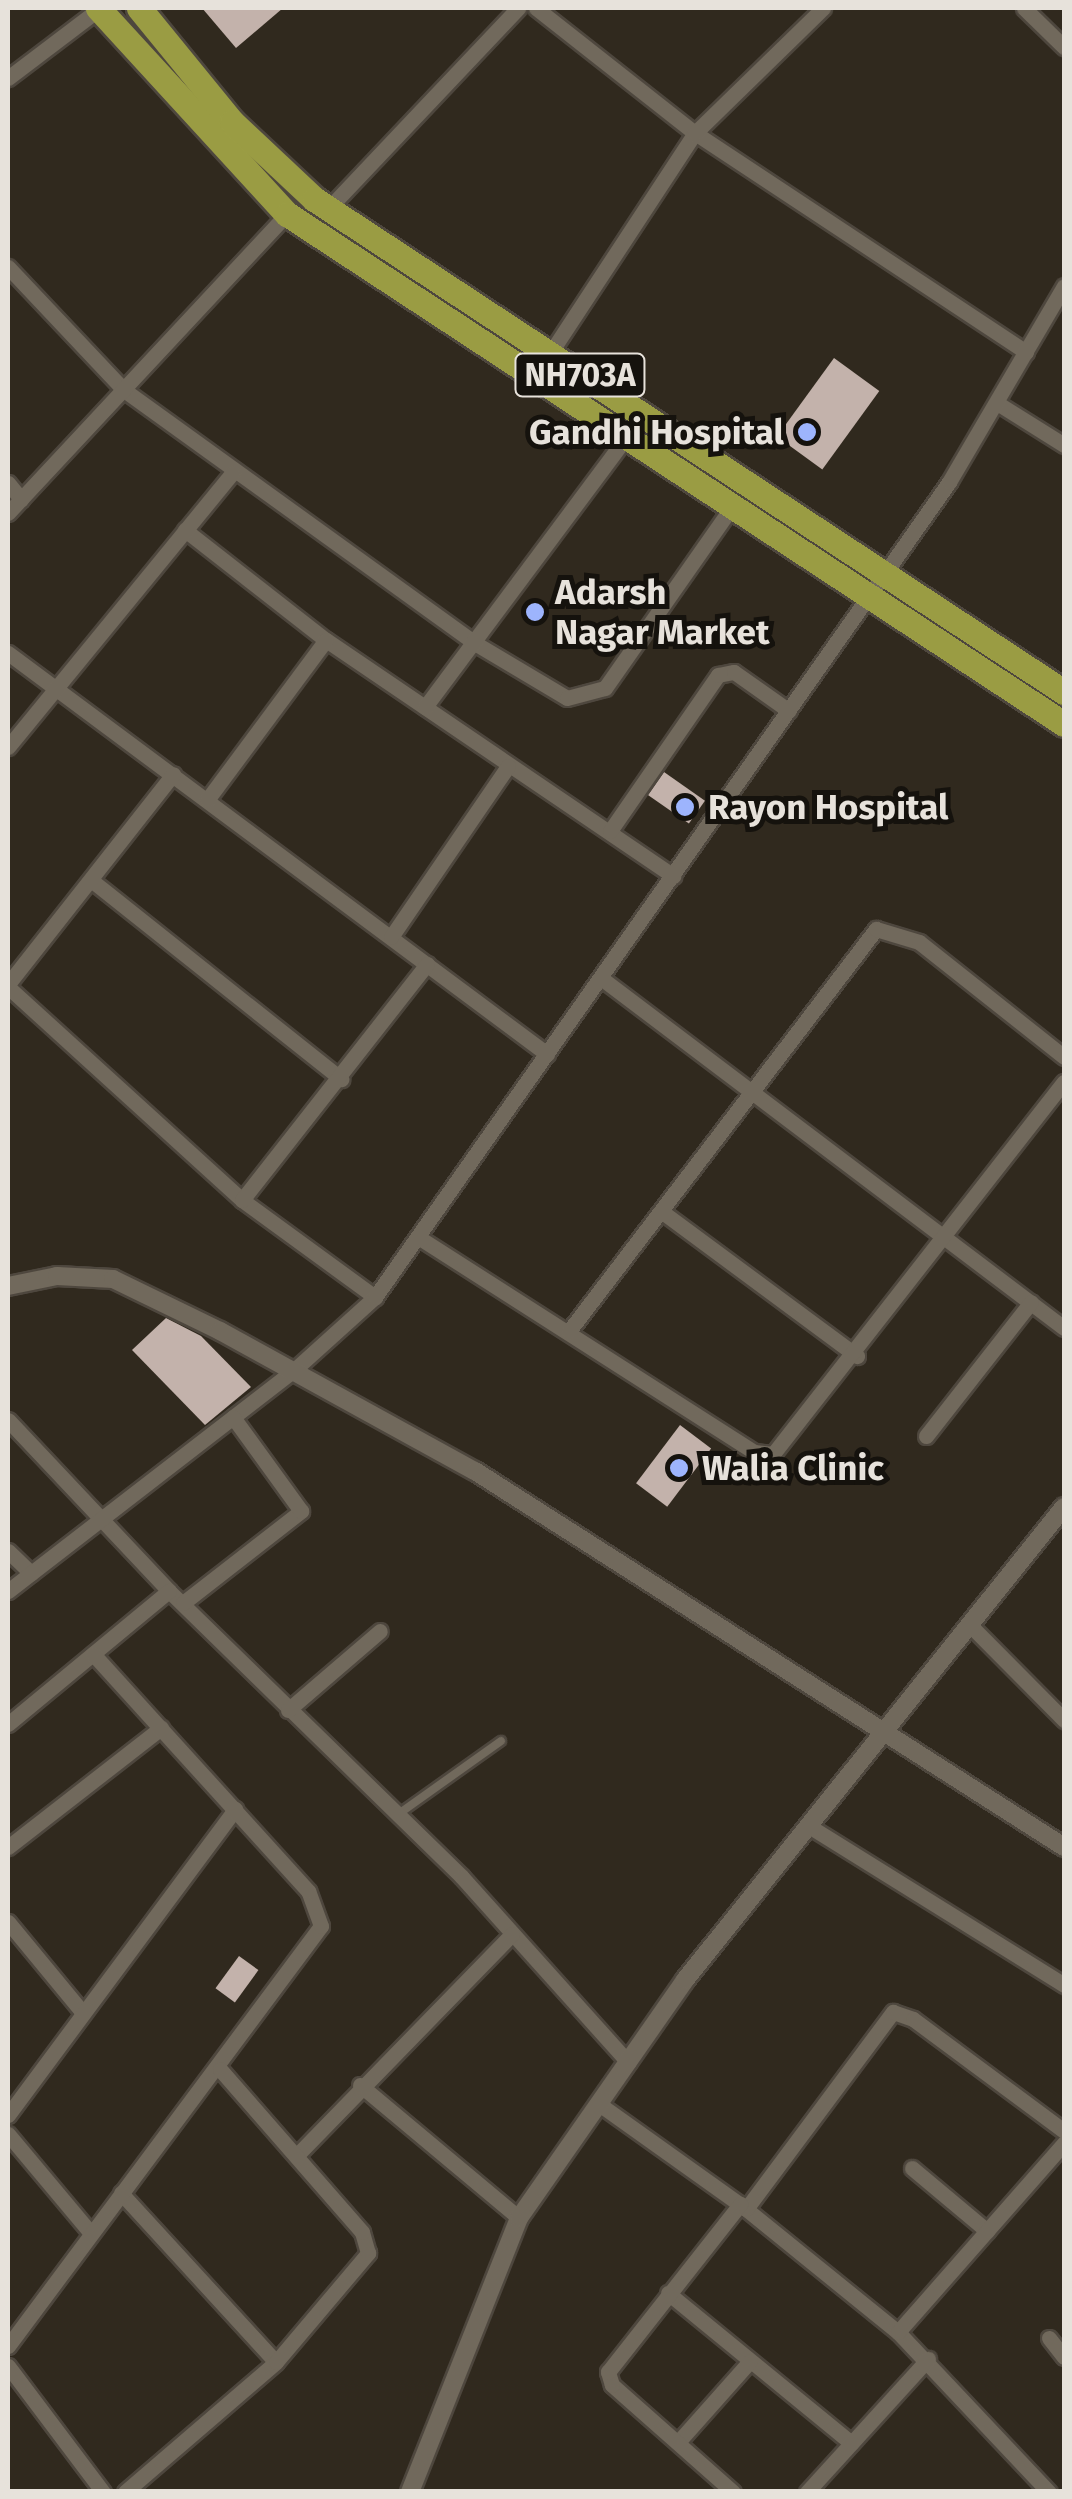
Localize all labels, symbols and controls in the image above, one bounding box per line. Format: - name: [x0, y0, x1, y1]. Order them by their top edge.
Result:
- road number: NH703A: [512, 348, 648, 402]
- place label: Gandhi Hospital: [529, 411, 784, 453]
- marker: Gandhi Hospital: [794, 419, 820, 445]
- place label: Adarsh Nagar Market: [555, 571, 769, 653]
- marker: Adarsh Nagar Market: [524, 601, 546, 623]
- place label: Rayon Hospital: [708, 786, 948, 828]
- marker: Rayon Hospital: [672, 794, 698, 820]
- place label: Walia Clinic: [702, 1447, 884, 1489]
- marker: Walia Clinic: [666, 1455, 692, 1481]

